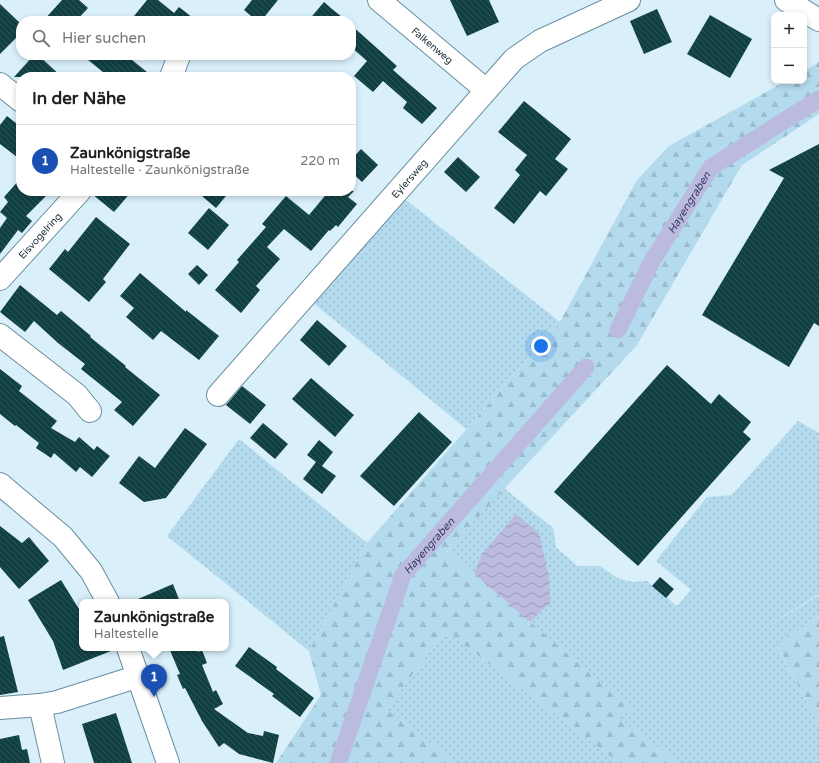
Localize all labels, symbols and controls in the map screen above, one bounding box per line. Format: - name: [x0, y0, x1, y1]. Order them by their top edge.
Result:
- map controls: [771, 12, 807, 84]
- button: +: [771, 12, 807, 48]
- search box: [16, 16, 356, 60]
- street label: Falkenweg: [409, 25, 455, 67]
- icon: search: [30, 27, 52, 49]
- text: Hier suchen: [62, 29, 146, 47]
- button: −: [771, 48, 807, 84]
- text: In der Nähe: [32, 88, 126, 109]
- text: Zaunkönigstraße: [70, 144, 190, 162]
- text: 1: [41, 153, 49, 169]
- text: 220 m: [300, 153, 340, 169]
- street label: Eylersweg: [389, 157, 430, 201]
- text: Haltestelle · Zaunkönigstraße: [70, 162, 249, 178]
- water label: Hayengraben: [665, 169, 714, 236]
- street label: Eisvogelring: [16, 210, 64, 262]
- your location: [531, 336, 551, 356]
- water label: Hayengraben: [401, 515, 458, 577]
- popup: [79, 599, 229, 651]
- text: Zaunkönigstraße: [94, 608, 214, 626]
- text: Haltestelle: [94, 626, 159, 642]
- pin: 1: [141, 664, 167, 697]

